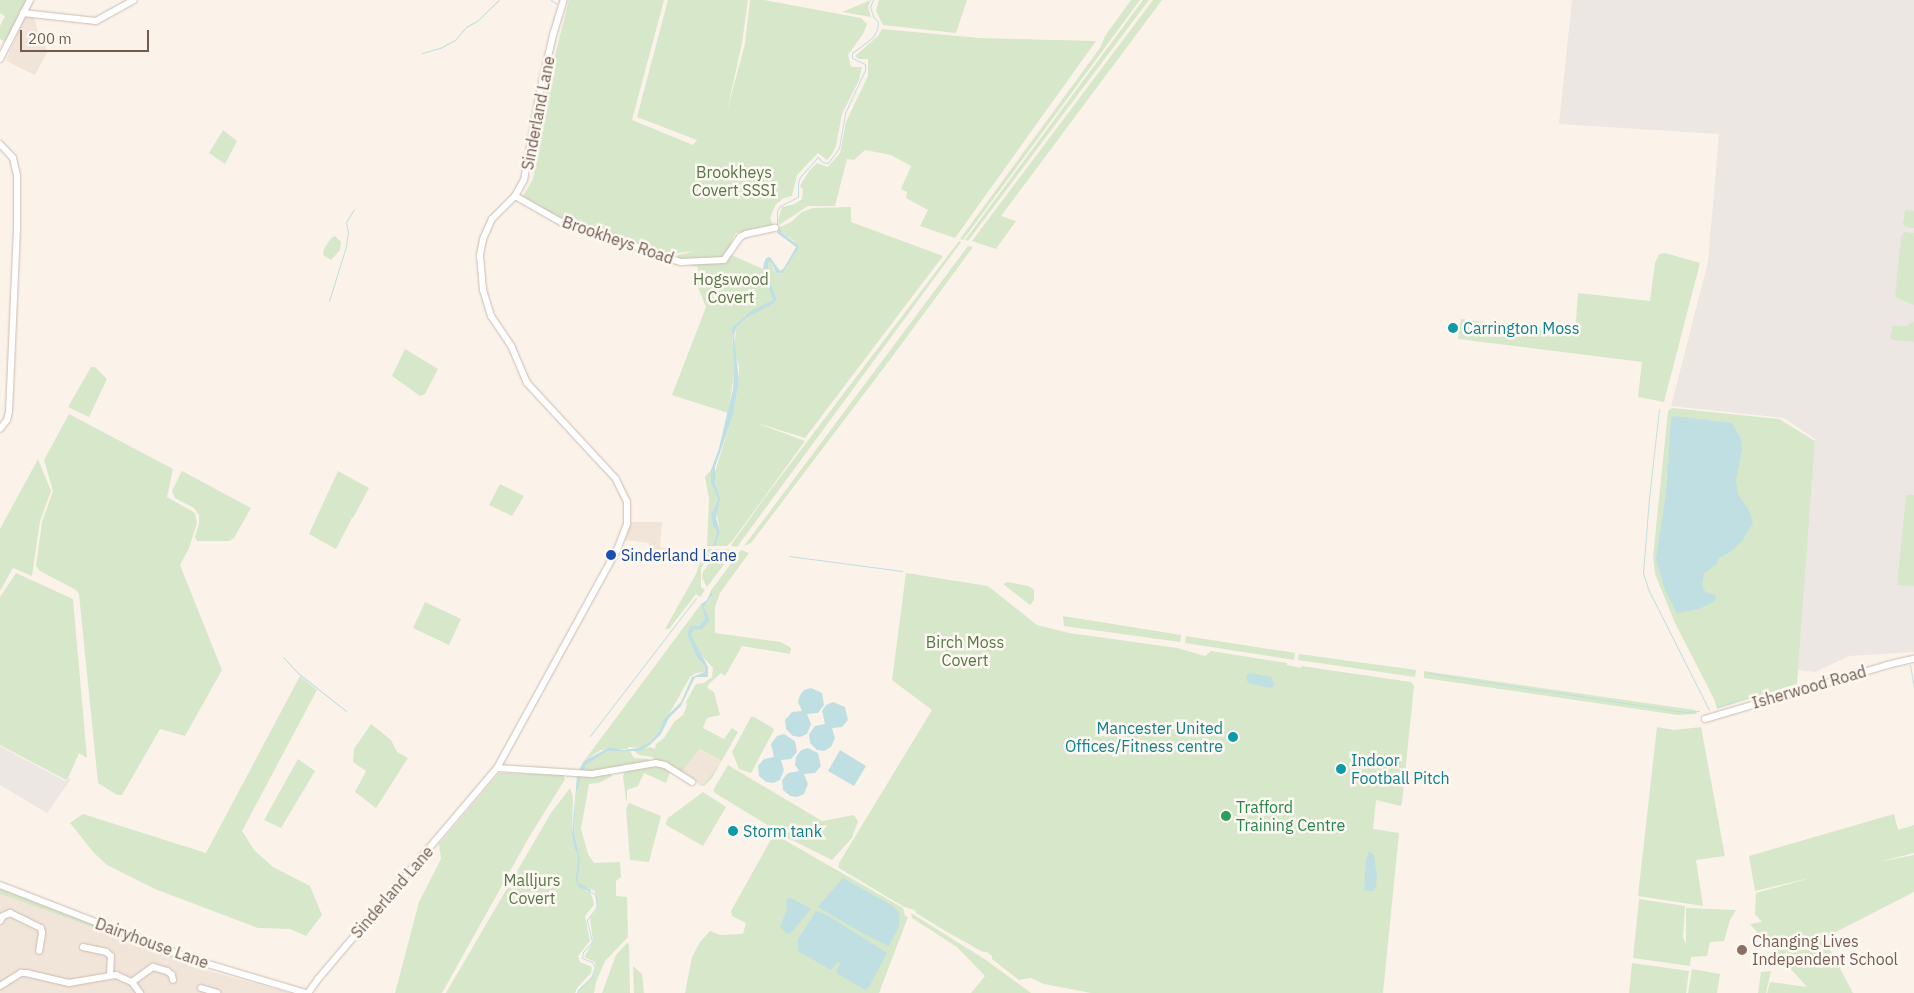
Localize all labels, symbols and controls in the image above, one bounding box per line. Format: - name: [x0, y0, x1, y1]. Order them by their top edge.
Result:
- scale bar: [22, 20, 151, 52]
- text: 200 m: [28, 29, 72, 48]
- street label: Sinderland Lane: [518, 54, 558, 172]
- park label: Brookheys Covert SSSI: [692, 162, 776, 200]
- street label: Brookheys Road: [560, 212, 676, 268]
- park label: Hogswood Covert: [693, 269, 769, 307]
- place label: Carrington Moss: [1463, 318, 1580, 338]
- marker: Carrington Moss: [1447, 322, 1459, 334]
- place label: Sinderland Lane: [621, 545, 737, 565]
- marker: Sinderland Lane: [605, 549, 617, 561]
- park label: Birch Moss Covert: [926, 632, 1004, 670]
- street label: Isherwood Road: [1750, 662, 1868, 712]
- place label: Mancester United Offices/Fitness centre: [1065, 718, 1223, 756]
- marker: Mancester United Offices/Fitness centre: [1227, 731, 1239, 743]
- place label: Indoor Football Pitch: [1351, 750, 1450, 788]
- marker: Indoor Football Pitch: [1335, 763, 1347, 775]
- place label: Trafford Training Centre: [1236, 797, 1345, 835]
- marker: Trafford Training Centre: [1220, 810, 1232, 822]
- place label: Storm tank: [743, 821, 822, 841]
- marker: Storm tank: [727, 825, 739, 837]
- street label: Sinderland Lane: [347, 842, 437, 942]
- park label: Malljurs Covert: [504, 870, 560, 908]
- street label: Dairyhouse Lane: [93, 914, 211, 972]
- place label: Changing Lives Independent School: [1752, 931, 1898, 969]
- marker: Changing Lives Independent School: [1736, 944, 1748, 956]

